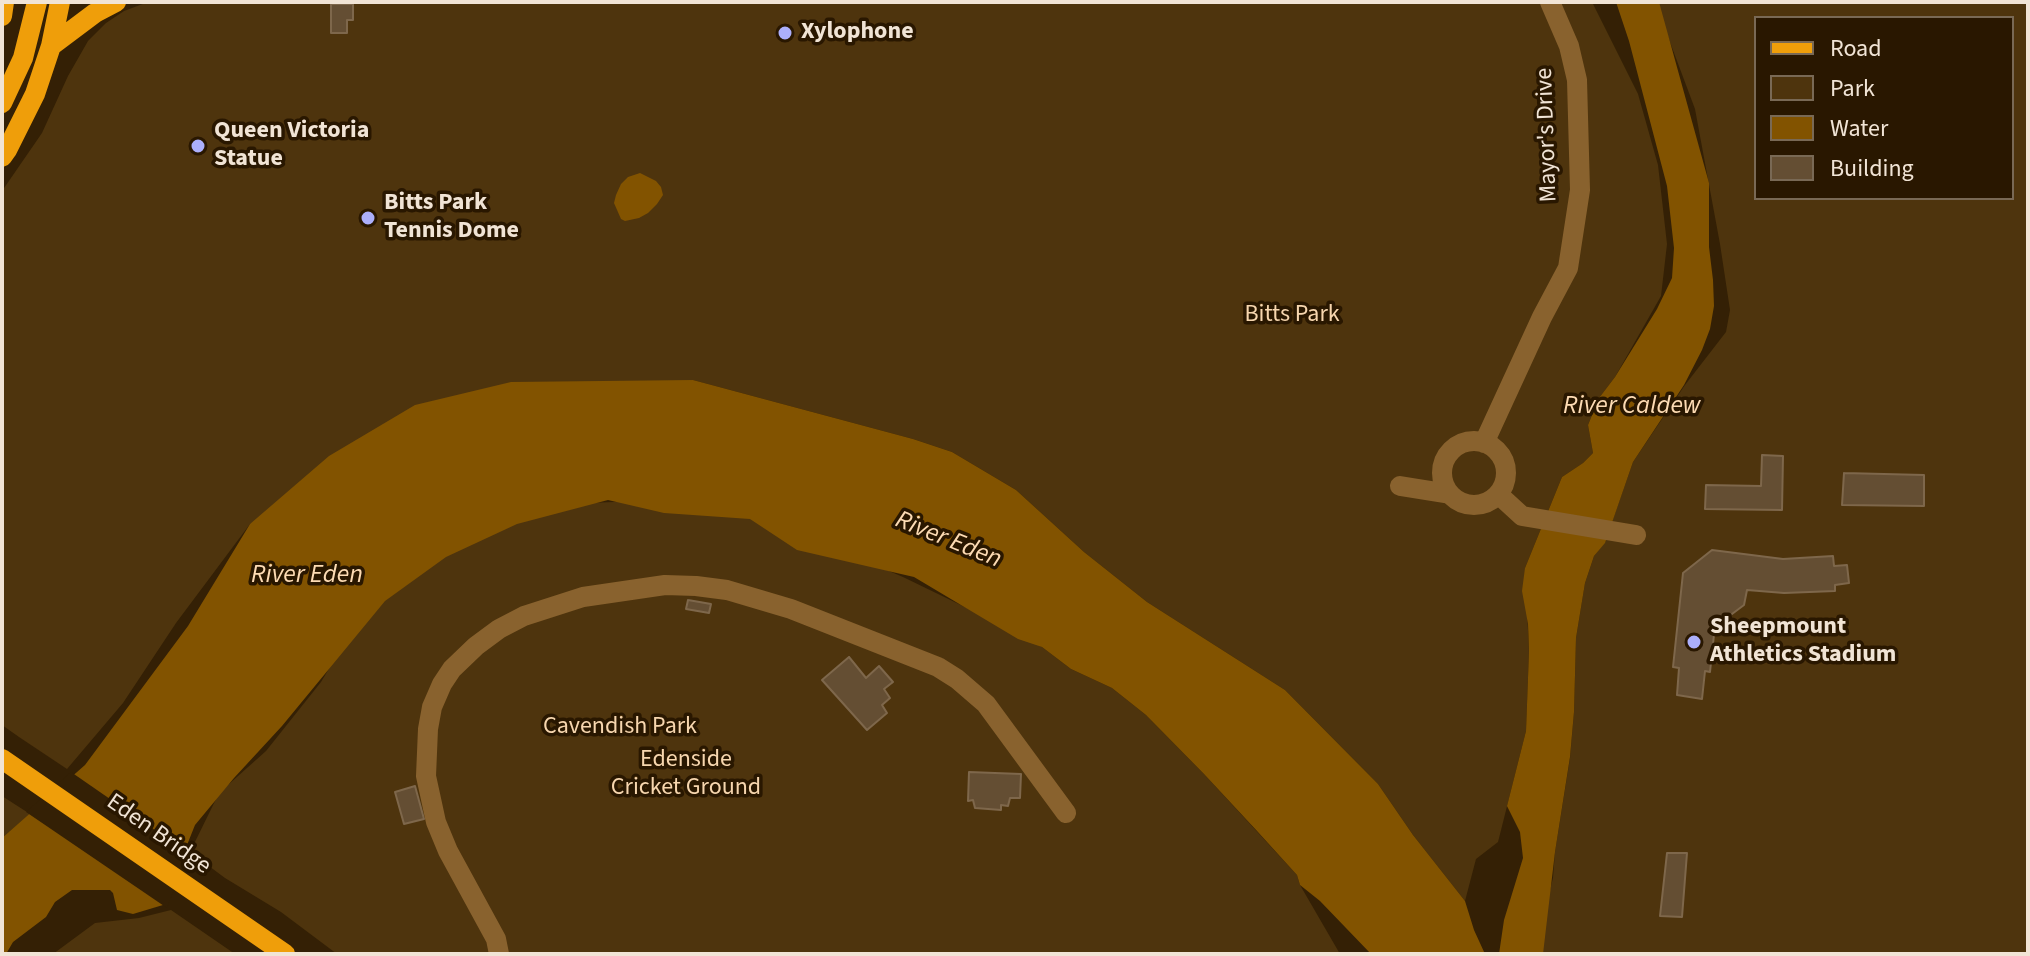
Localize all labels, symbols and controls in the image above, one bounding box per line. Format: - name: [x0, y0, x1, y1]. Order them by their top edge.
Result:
- legend: [1754, 16, 2014, 200]
- place label: Xylophone: [801, 19, 914, 47]
- marker: Xylophone: [776, 24, 794, 42]
- text: Road: [1830, 31, 1882, 66]
- street label: Mayor's Drive: [1531, 67, 1565, 203]
- text: Park: [1830, 71, 1875, 106]
- text: Water: [1830, 111, 1888, 146]
- place label: Queen Victoria Statue: [214, 118, 369, 174]
- marker: Queen Victoria Statue: [189, 137, 207, 155]
- text: Building: [1830, 151, 1914, 186]
- place label: Bitts Park Tennis Dome: [384, 190, 519, 246]
- marker: Bitts Park Tennis Dome: [359, 209, 377, 227]
- park label: Bitts Park: [1244, 302, 1340, 330]
- water label: River Caldew: [1563, 391, 1701, 423]
- water label: River Eden: [890, 506, 1006, 576]
- water label: River Eden: [251, 560, 363, 592]
- place label: Sheepmount Athletics Stadium: [1710, 614, 1896, 670]
- marker: Sheepmount Athletics Stadium: [1685, 633, 1703, 651]
- park label: Cavendish Park: [543, 714, 697, 742]
- park label: Edenside Cricket Ground: [611, 747, 761, 803]
- street label: Eden Bridge: [100, 789, 216, 881]

